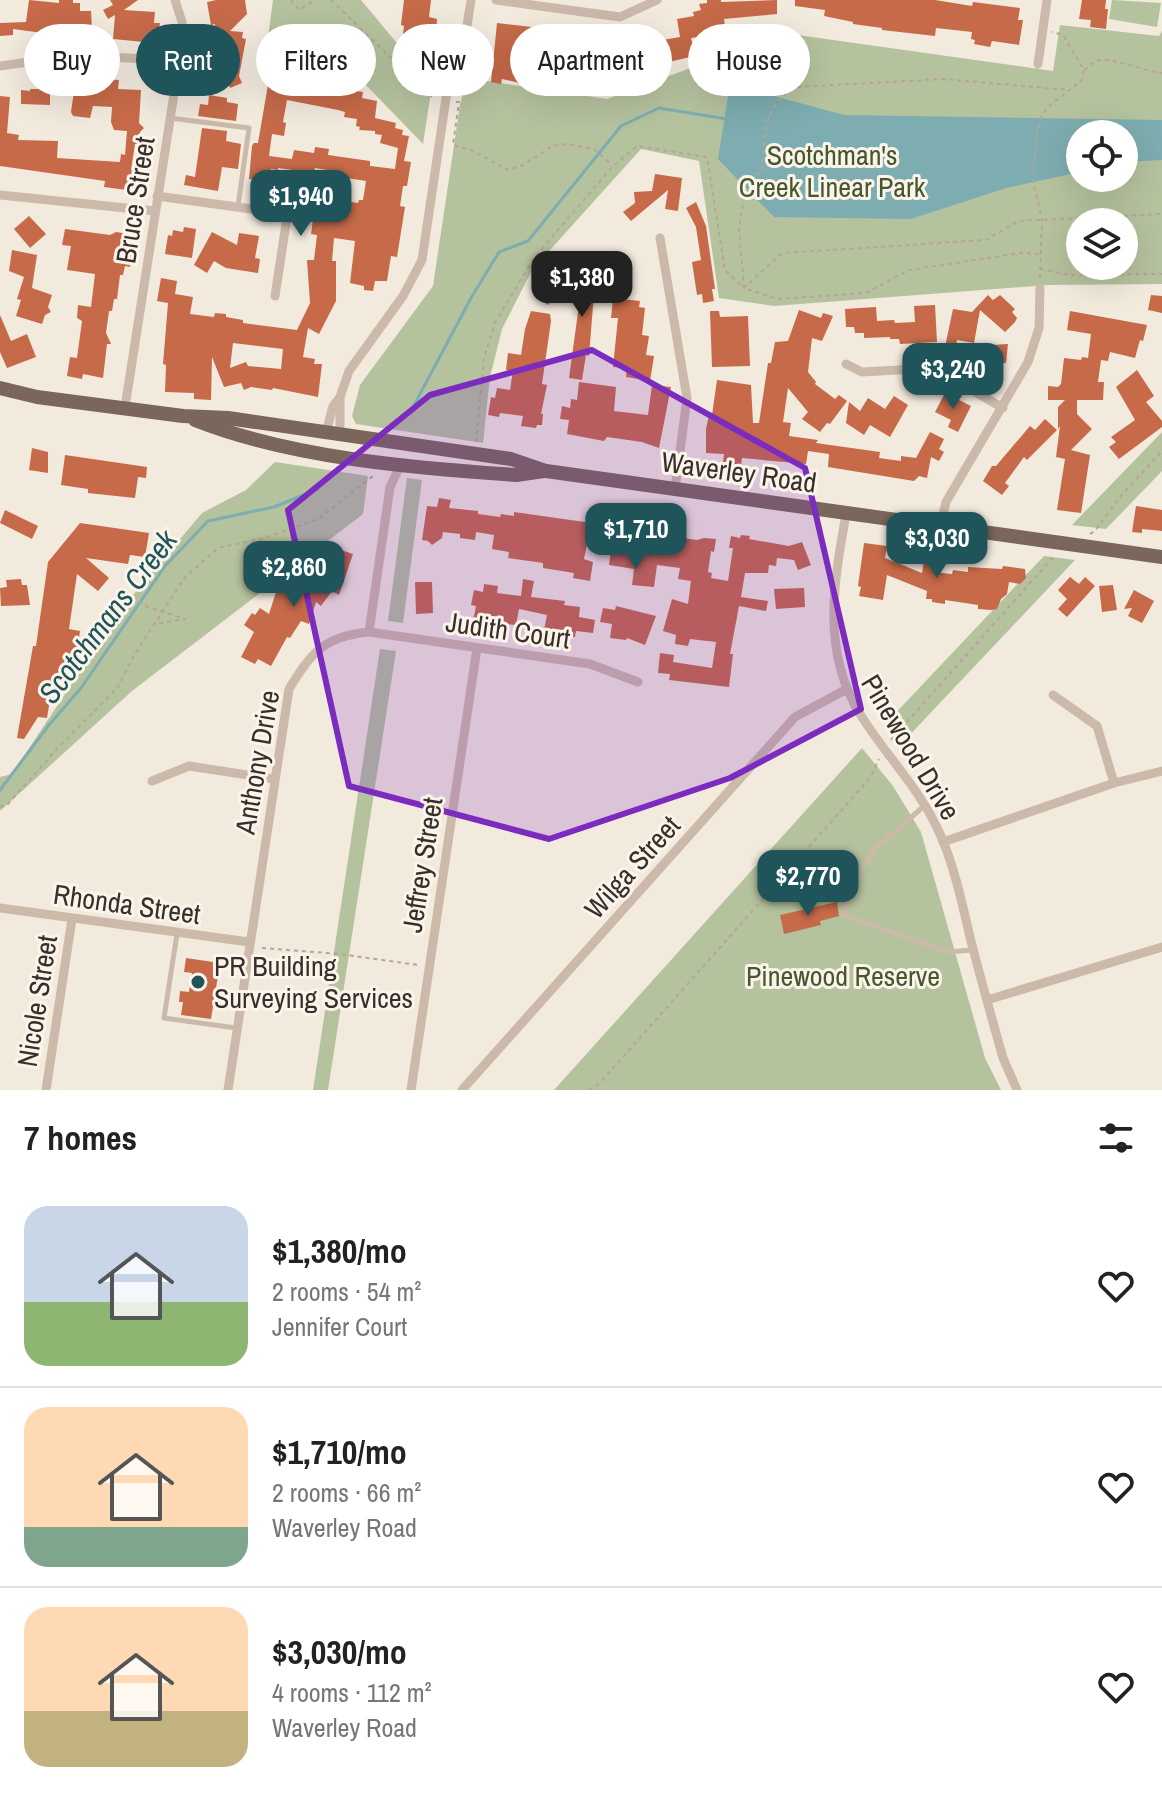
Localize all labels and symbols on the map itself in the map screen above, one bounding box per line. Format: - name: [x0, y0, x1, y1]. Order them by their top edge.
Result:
- street label: Bruce Street: [106, 134, 164, 266]
- park label: Scotchman's Creek Linear Park: [739, 136, 926, 206]
- pin: $1,940: [236, 170, 366, 238]
- pin: $1,380: [517, 251, 647, 319]
- pin: $3,240: [888, 343, 1018, 411]
- street label: Waverley Road: [659, 442, 819, 502]
- pin: $1,710: [571, 503, 701, 571]
- pin: $3,030: [872, 512, 1002, 580]
- water label: Scotchmans Creek: [29, 520, 187, 711]
- pin: $2,860: [229, 541, 359, 609]
- street label: Judith Court: [443, 602, 573, 658]
- street label: Pinewood Drive: [853, 667, 969, 827]
- street label: Anthony Drive: [225, 687, 288, 838]
- street label: Jeffrey Street: [393, 795, 451, 935]
- street label: Wilga Street: [576, 807, 688, 927]
- pin: $2,770: [743, 850, 873, 918]
- street label: Rhonda Street: [51, 875, 203, 933]
- street label: Nicole Street: [8, 932, 66, 1070]
- place label: PR Building Surveying Services: [214, 947, 413, 1017]
- park label: Pinewood Reserve: [746, 957, 940, 995]
- marker: PR Building Surveying Services: [189, 973, 207, 991]

